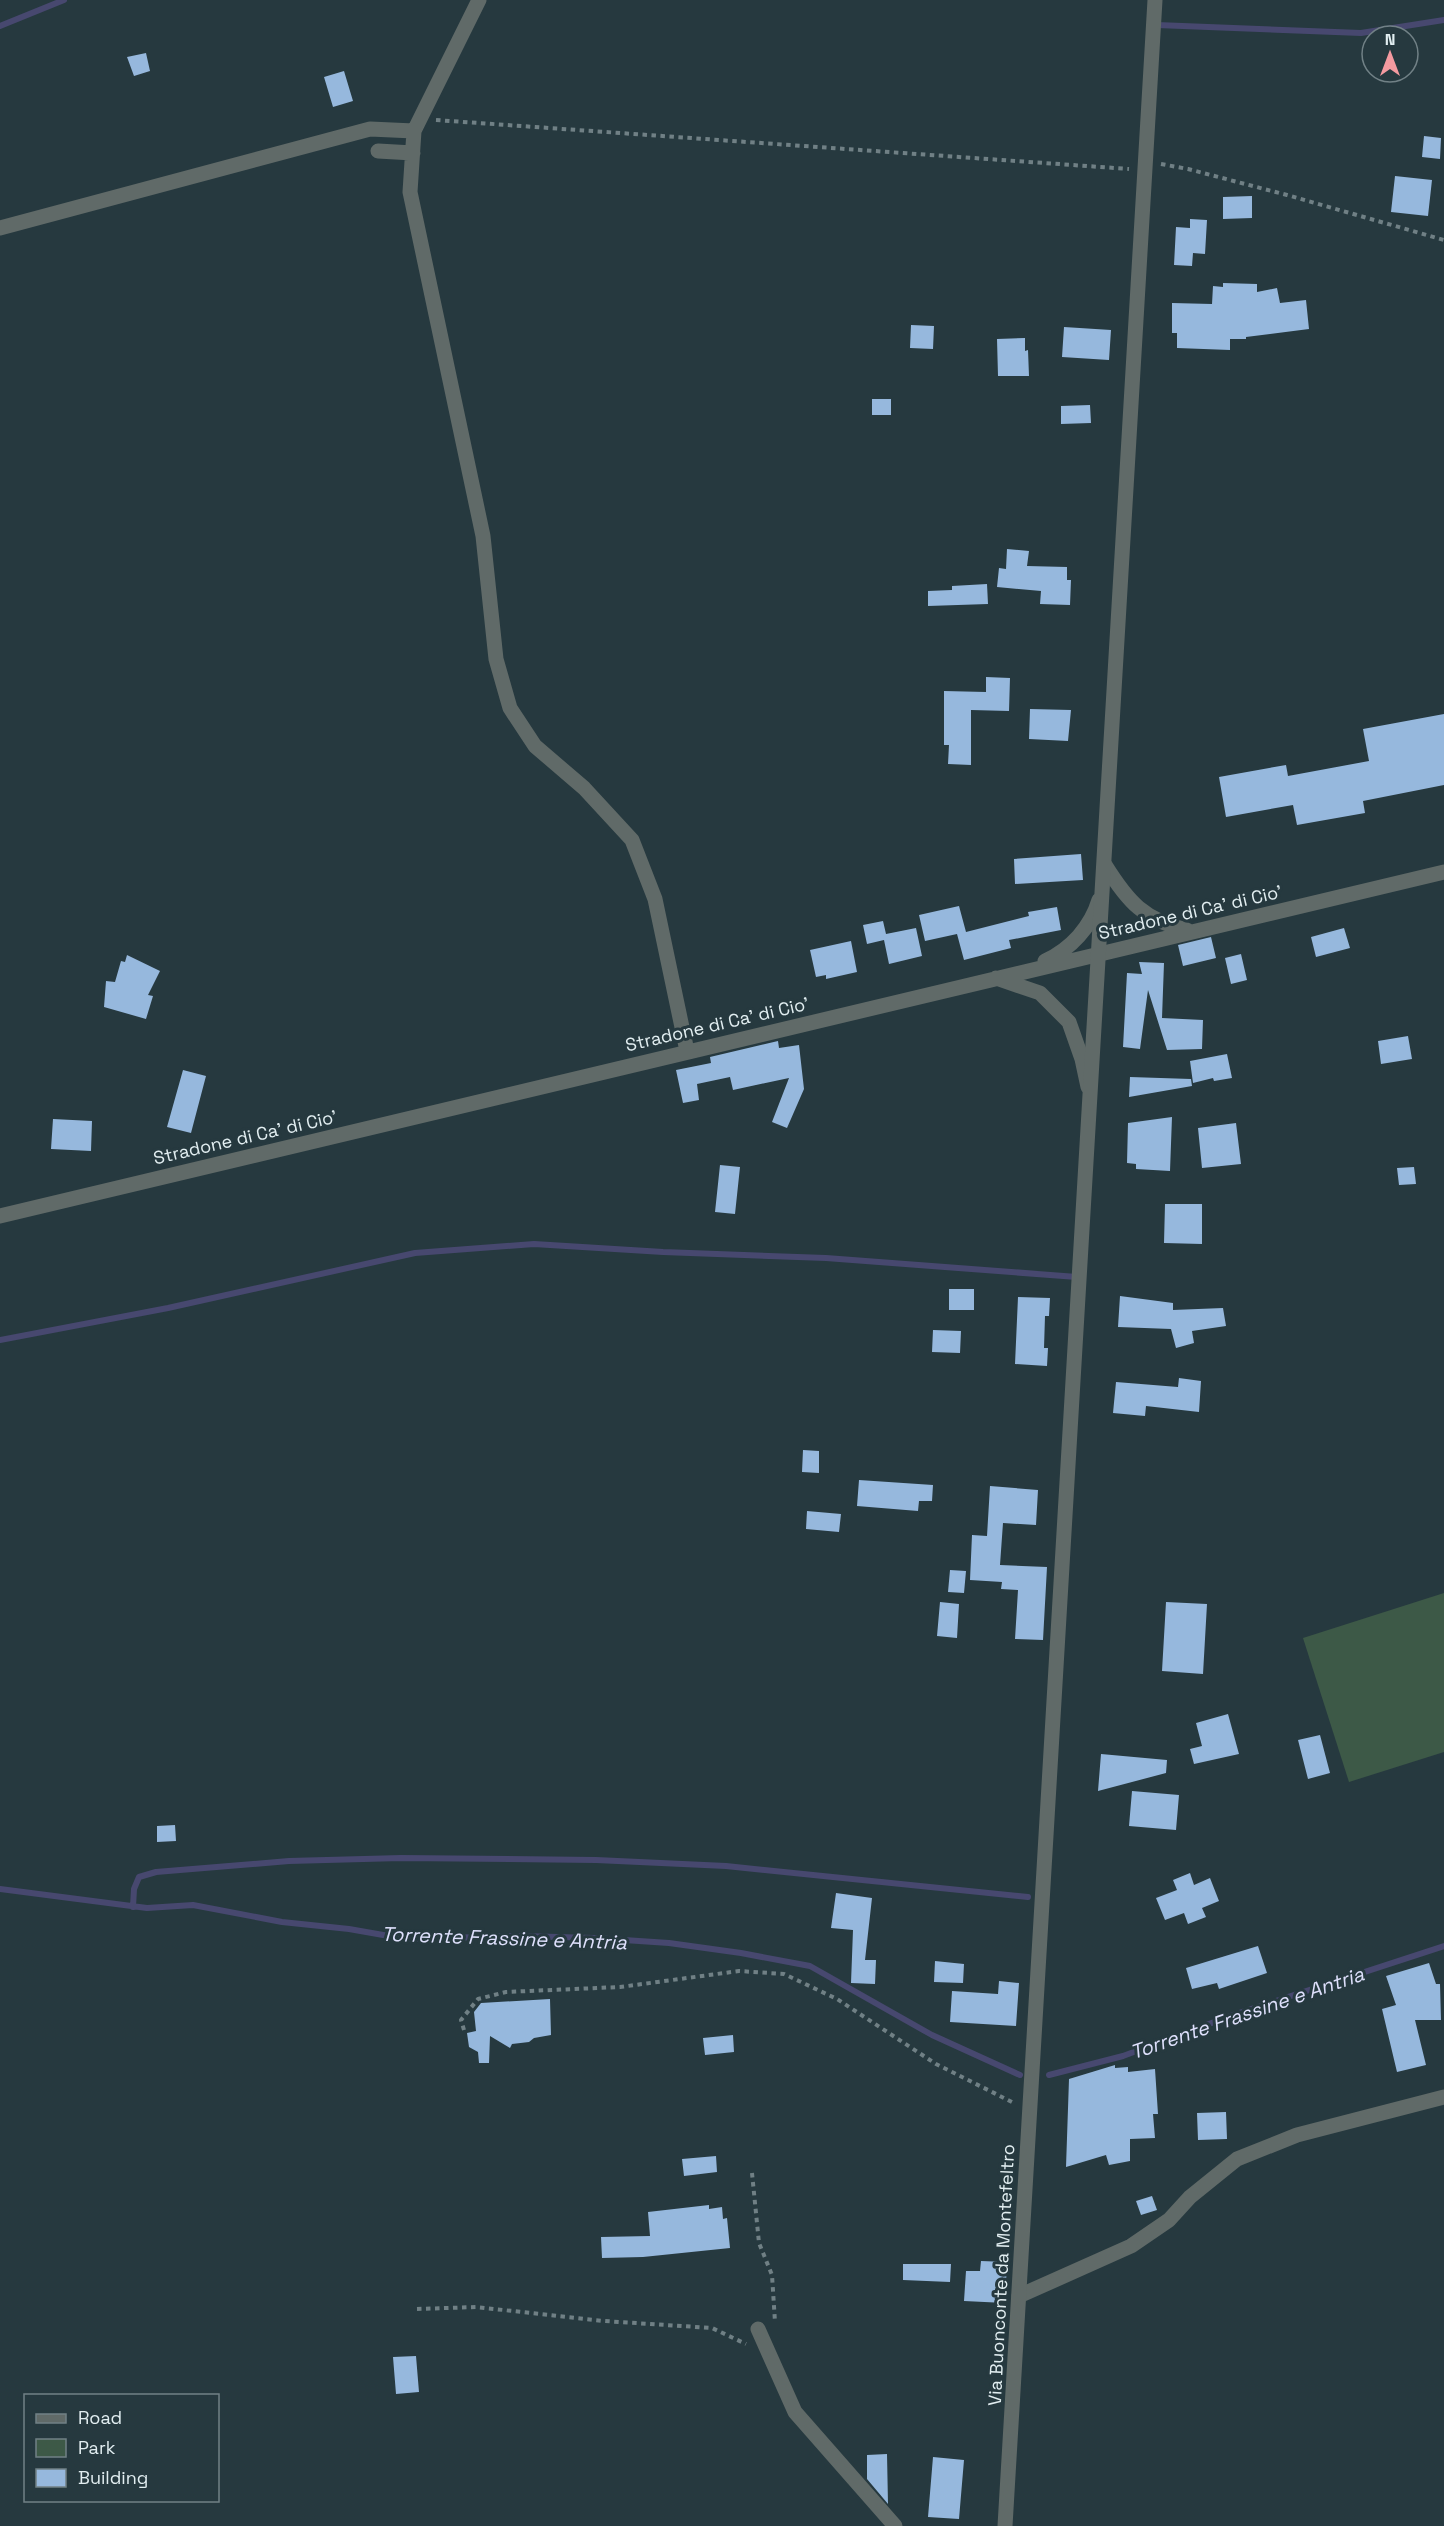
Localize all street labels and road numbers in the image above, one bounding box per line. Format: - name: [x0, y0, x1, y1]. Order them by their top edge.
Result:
- street label: Stradone di Ca' di Cio': [1096, 880, 1284, 944]
- street label: Stradone di Ca' di Cio': [623, 992, 811, 1056]
- street label: Stradone di Ca' di Cio': [151, 1105, 339, 1169]
- street label: Via Buonconte da Montefeltro: [983, 2143, 1019, 2407]

